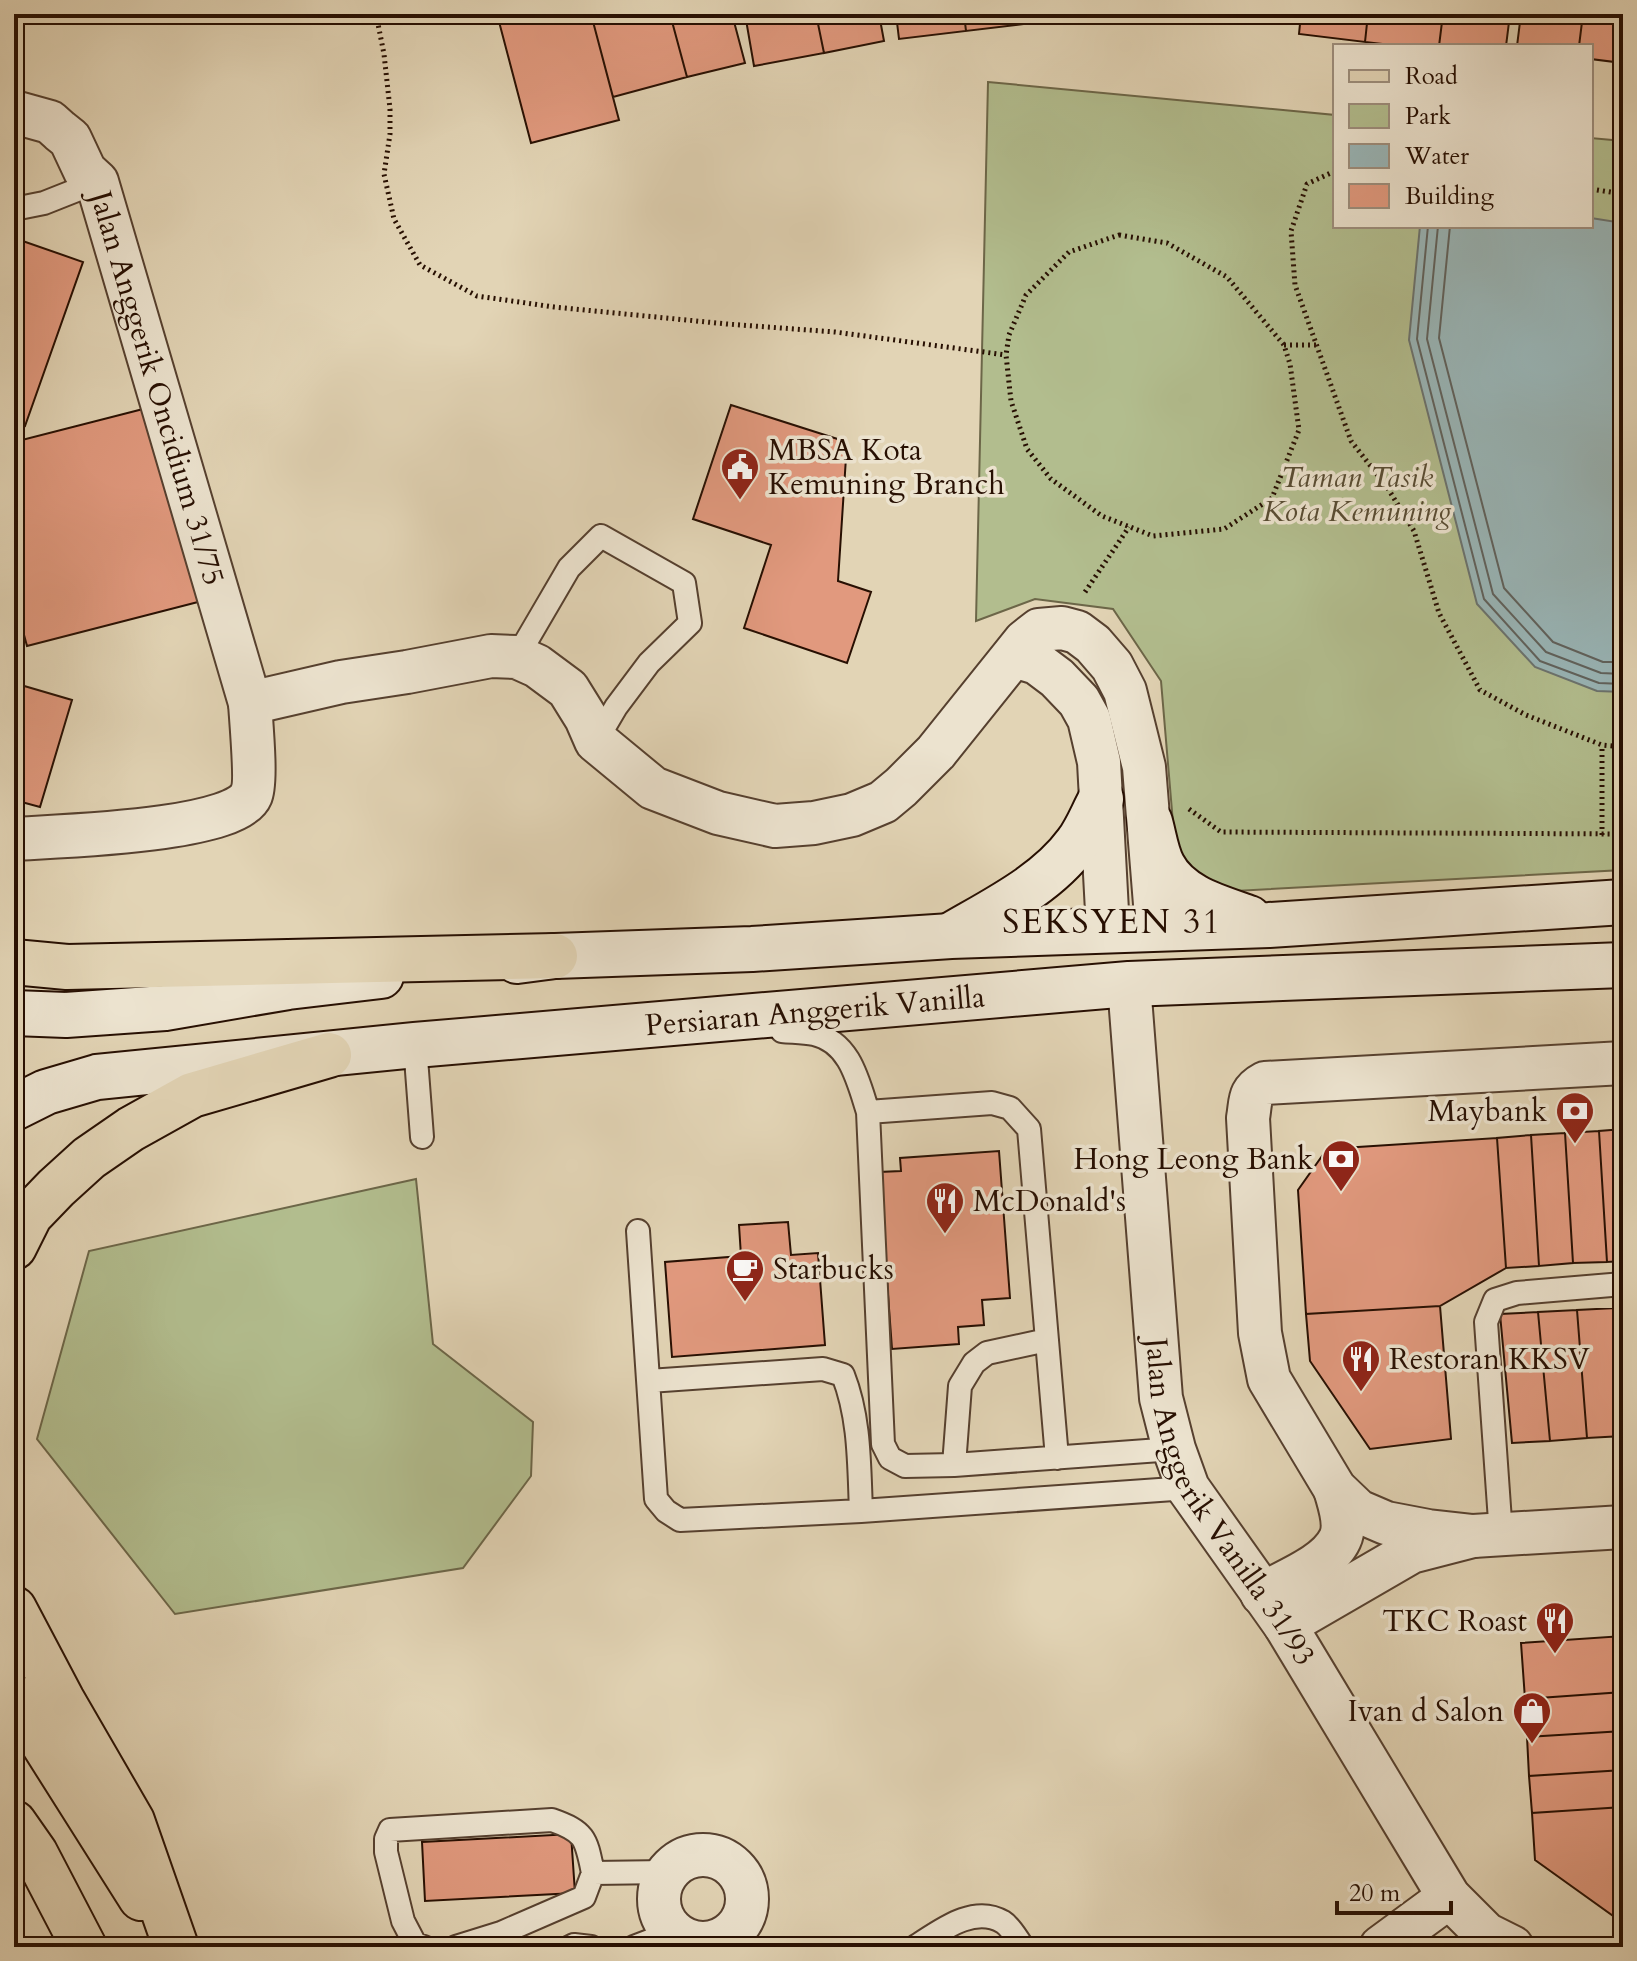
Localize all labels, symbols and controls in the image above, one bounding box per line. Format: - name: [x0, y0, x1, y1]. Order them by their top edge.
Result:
- legend: [1333, 44, 1593, 228]
- text: Road: [1405, 60, 1458, 93]
- text: Park: [1405, 100, 1451, 133]
- text: Water: [1404, 140, 1469, 173]
- text: Building: [1405, 180, 1495, 213]
- street label: Jalan Anggerik Oncidium 31/75: [79, 182, 234, 590]
- place label: MBSA Kota Kemuning Branch: [768, 430, 1005, 505]
- public building icon: MBSA Kota Kemuning Branch: [719, 446, 761, 501]
- park label: Taman Tasik Kota Kemuning: [1263, 457, 1452, 532]
- district label: SEKSYEN 31: [1002, 899, 1222, 945]
- street label: Persiaran Anggerik Vanilla: [644, 976, 987, 1046]
- bank icon: Maybank: [1554, 1090, 1596, 1145]
- place label: Maybank: [1428, 1091, 1547, 1132]
- bank icon: Hong Leong Bank: [1320, 1138, 1362, 1193]
- place label: Hong Leong Bank: [1073, 1139, 1313, 1180]
- restaurant icon: McDonald's: [924, 1180, 966, 1235]
- place label: McDonald's: [973, 1181, 1126, 1222]
- cafe icon: Starbucks: [724, 1248, 766, 1303]
- place label: Starbucks: [773, 1249, 894, 1290]
- street label: Jalan Anggerik Vanilla 31/93: [1135, 1332, 1325, 1673]
- restaurant icon: Restoran KKSV: [1340, 1338, 1382, 1393]
- place label: Restoran KKSV: [1389, 1339, 1590, 1380]
- restaurant icon: TKC Roast: [1534, 1600, 1576, 1655]
- place label: TKC Roast: [1382, 1601, 1528, 1642]
- shop icon: Ivan d Salon: [1511, 1690, 1553, 1745]
- place label: Ivan d Salon: [1348, 1691, 1504, 1732]
- scale bar: [1337, 1865, 1451, 1915]
- text: 20 m: [1349, 1877, 1401, 1910]

